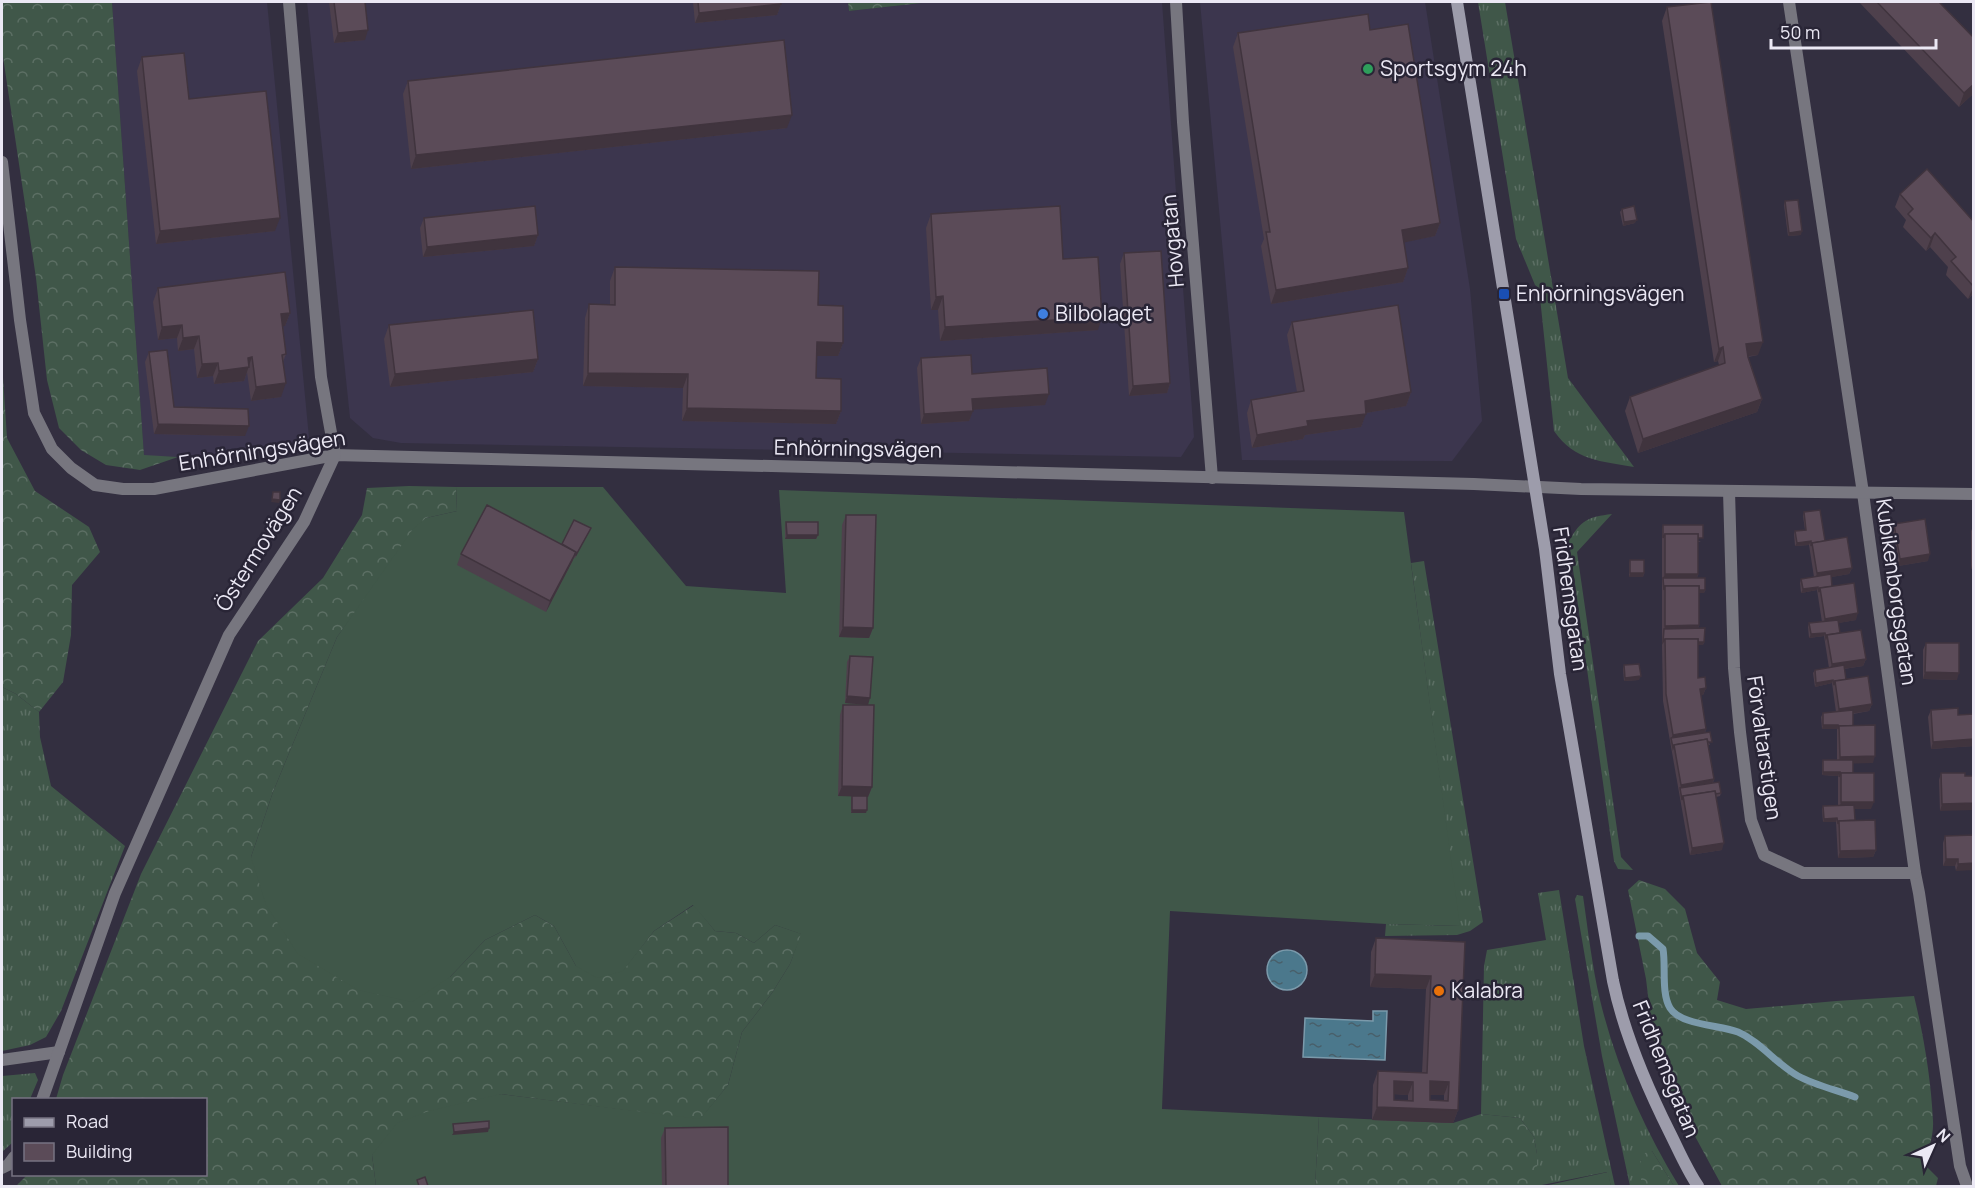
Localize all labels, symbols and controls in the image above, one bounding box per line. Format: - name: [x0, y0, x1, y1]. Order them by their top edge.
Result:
- scale bar: [1771, 12, 1936, 50]
- text: 50 m: [1780, 20, 1820, 44]
- place label: Sportsgym 24h: [1380, 54, 1527, 82]
- marker: Sportsgym 24h: [1361, 62, 1375, 76]
- street label: Hovgatan: [1154, 193, 1190, 289]
- place label: Enhörningsvägen: [1516, 279, 1684, 307]
- marker: Enhörningsvägen: [1497, 287, 1511, 301]
- place label: Bilbolaget: [1055, 299, 1152, 327]
- marker: Bilbolaget: [1036, 307, 1050, 321]
- street label: Enhörningsvägen: [177, 423, 347, 477]
- street label: Enhörningsvägen: [774, 433, 942, 463]
- street label: Östermovägen: [209, 481, 308, 616]
- street label: Kubikenborgsgatan: [1870, 497, 1924, 687]
- street label: Fridhemsgatan: [1547, 525, 1595, 673]
- street label: Förvaltarstigen: [1741, 674, 1789, 822]
- place label: Kalabra: [1451, 976, 1523, 1004]
- marker: Kalabra: [1432, 984, 1446, 998]
- street label: Fridhemsgatan: [1627, 996, 1707, 1141]
- legend: [12, 1098, 207, 1176]
- text: Road: [66, 1109, 109, 1133]
- north arrow: [1903, 1116, 1963, 1176]
- text: N: [1932, 1124, 1955, 1147]
- text: Building: [66, 1139, 132, 1163]

